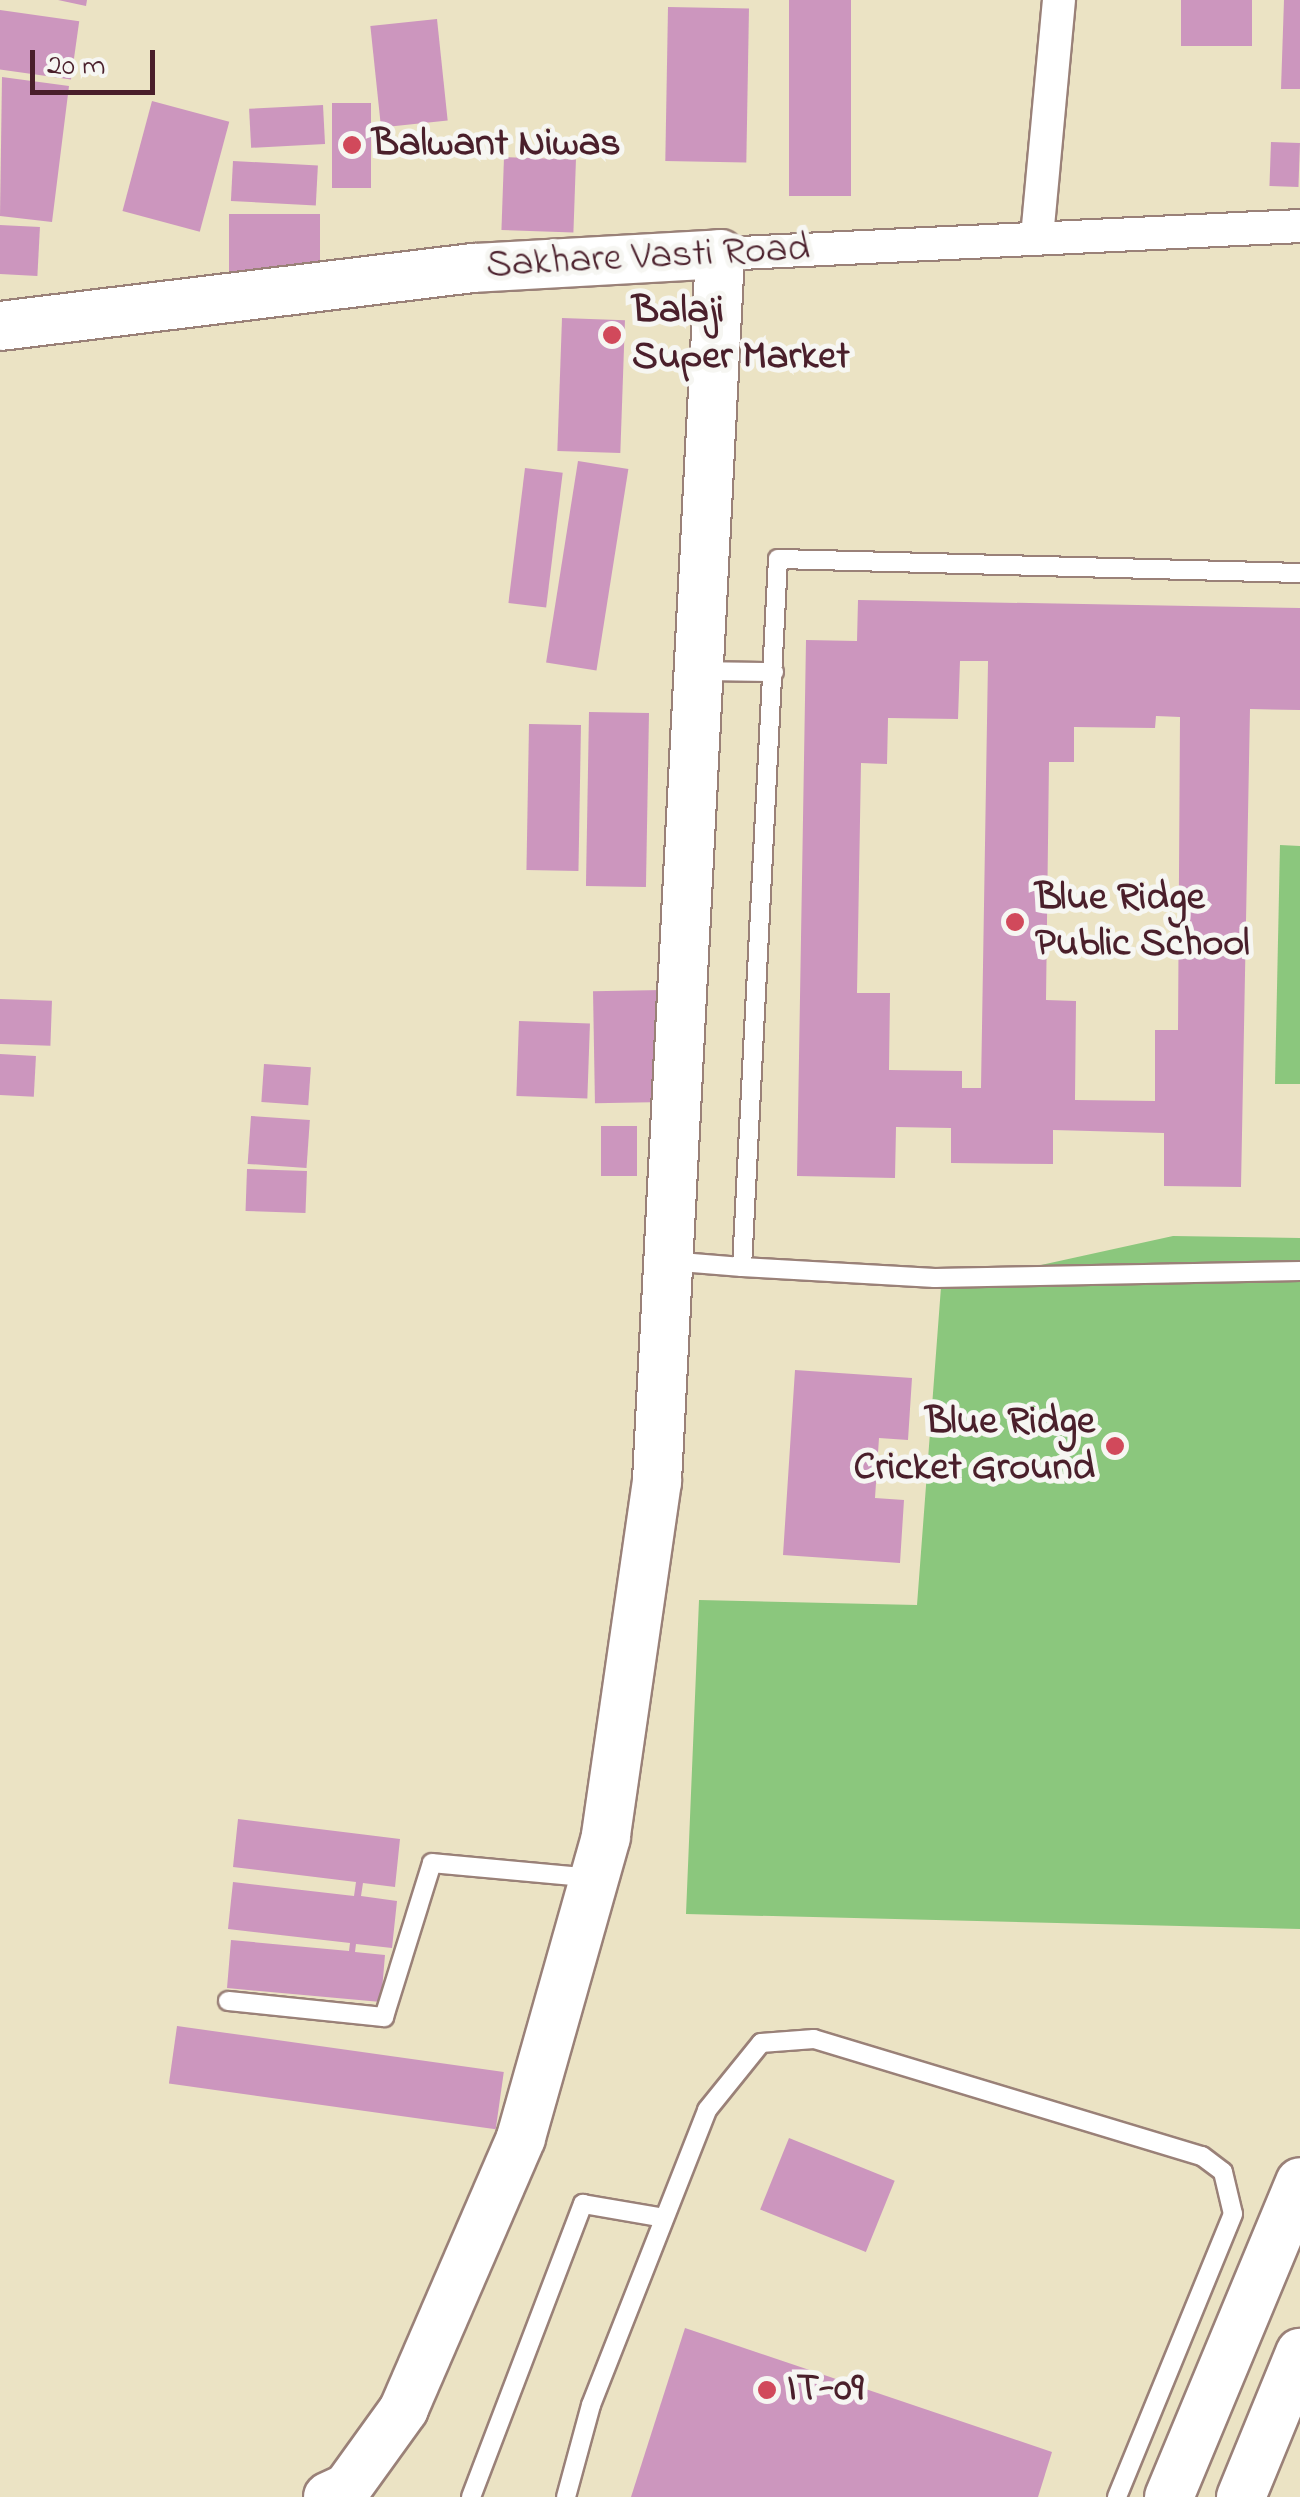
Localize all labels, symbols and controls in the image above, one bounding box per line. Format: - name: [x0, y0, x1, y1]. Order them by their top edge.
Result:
- scale bar: [35, 30, 160, 92]
- text: 20 m: [47, 45, 106, 89]
- place label: Balwant Niwas: [372, 121, 621, 169]
- marker: Balwant Niwas: [341, 134, 363, 156]
- street label: Sakhare Vasti Road: [485, 226, 811, 290]
- place label: Balaji Super Market: [632, 288, 850, 382]
- marker: Balaji Super Market: [601, 324, 623, 346]
- place label: Blue Ridge Public School: [1035, 875, 1250, 969]
- marker: Blue Ridge Public School: [1004, 911, 1026, 933]
- place label: Blue Ridge Cricket Ground: [854, 1399, 1095, 1493]
- marker: Blue Ridge Cricket Ground: [1104, 1435, 1126, 1457]
- place label: IT-09: [787, 2366, 864, 2414]
- marker: IT-09: [756, 2379, 778, 2401]

